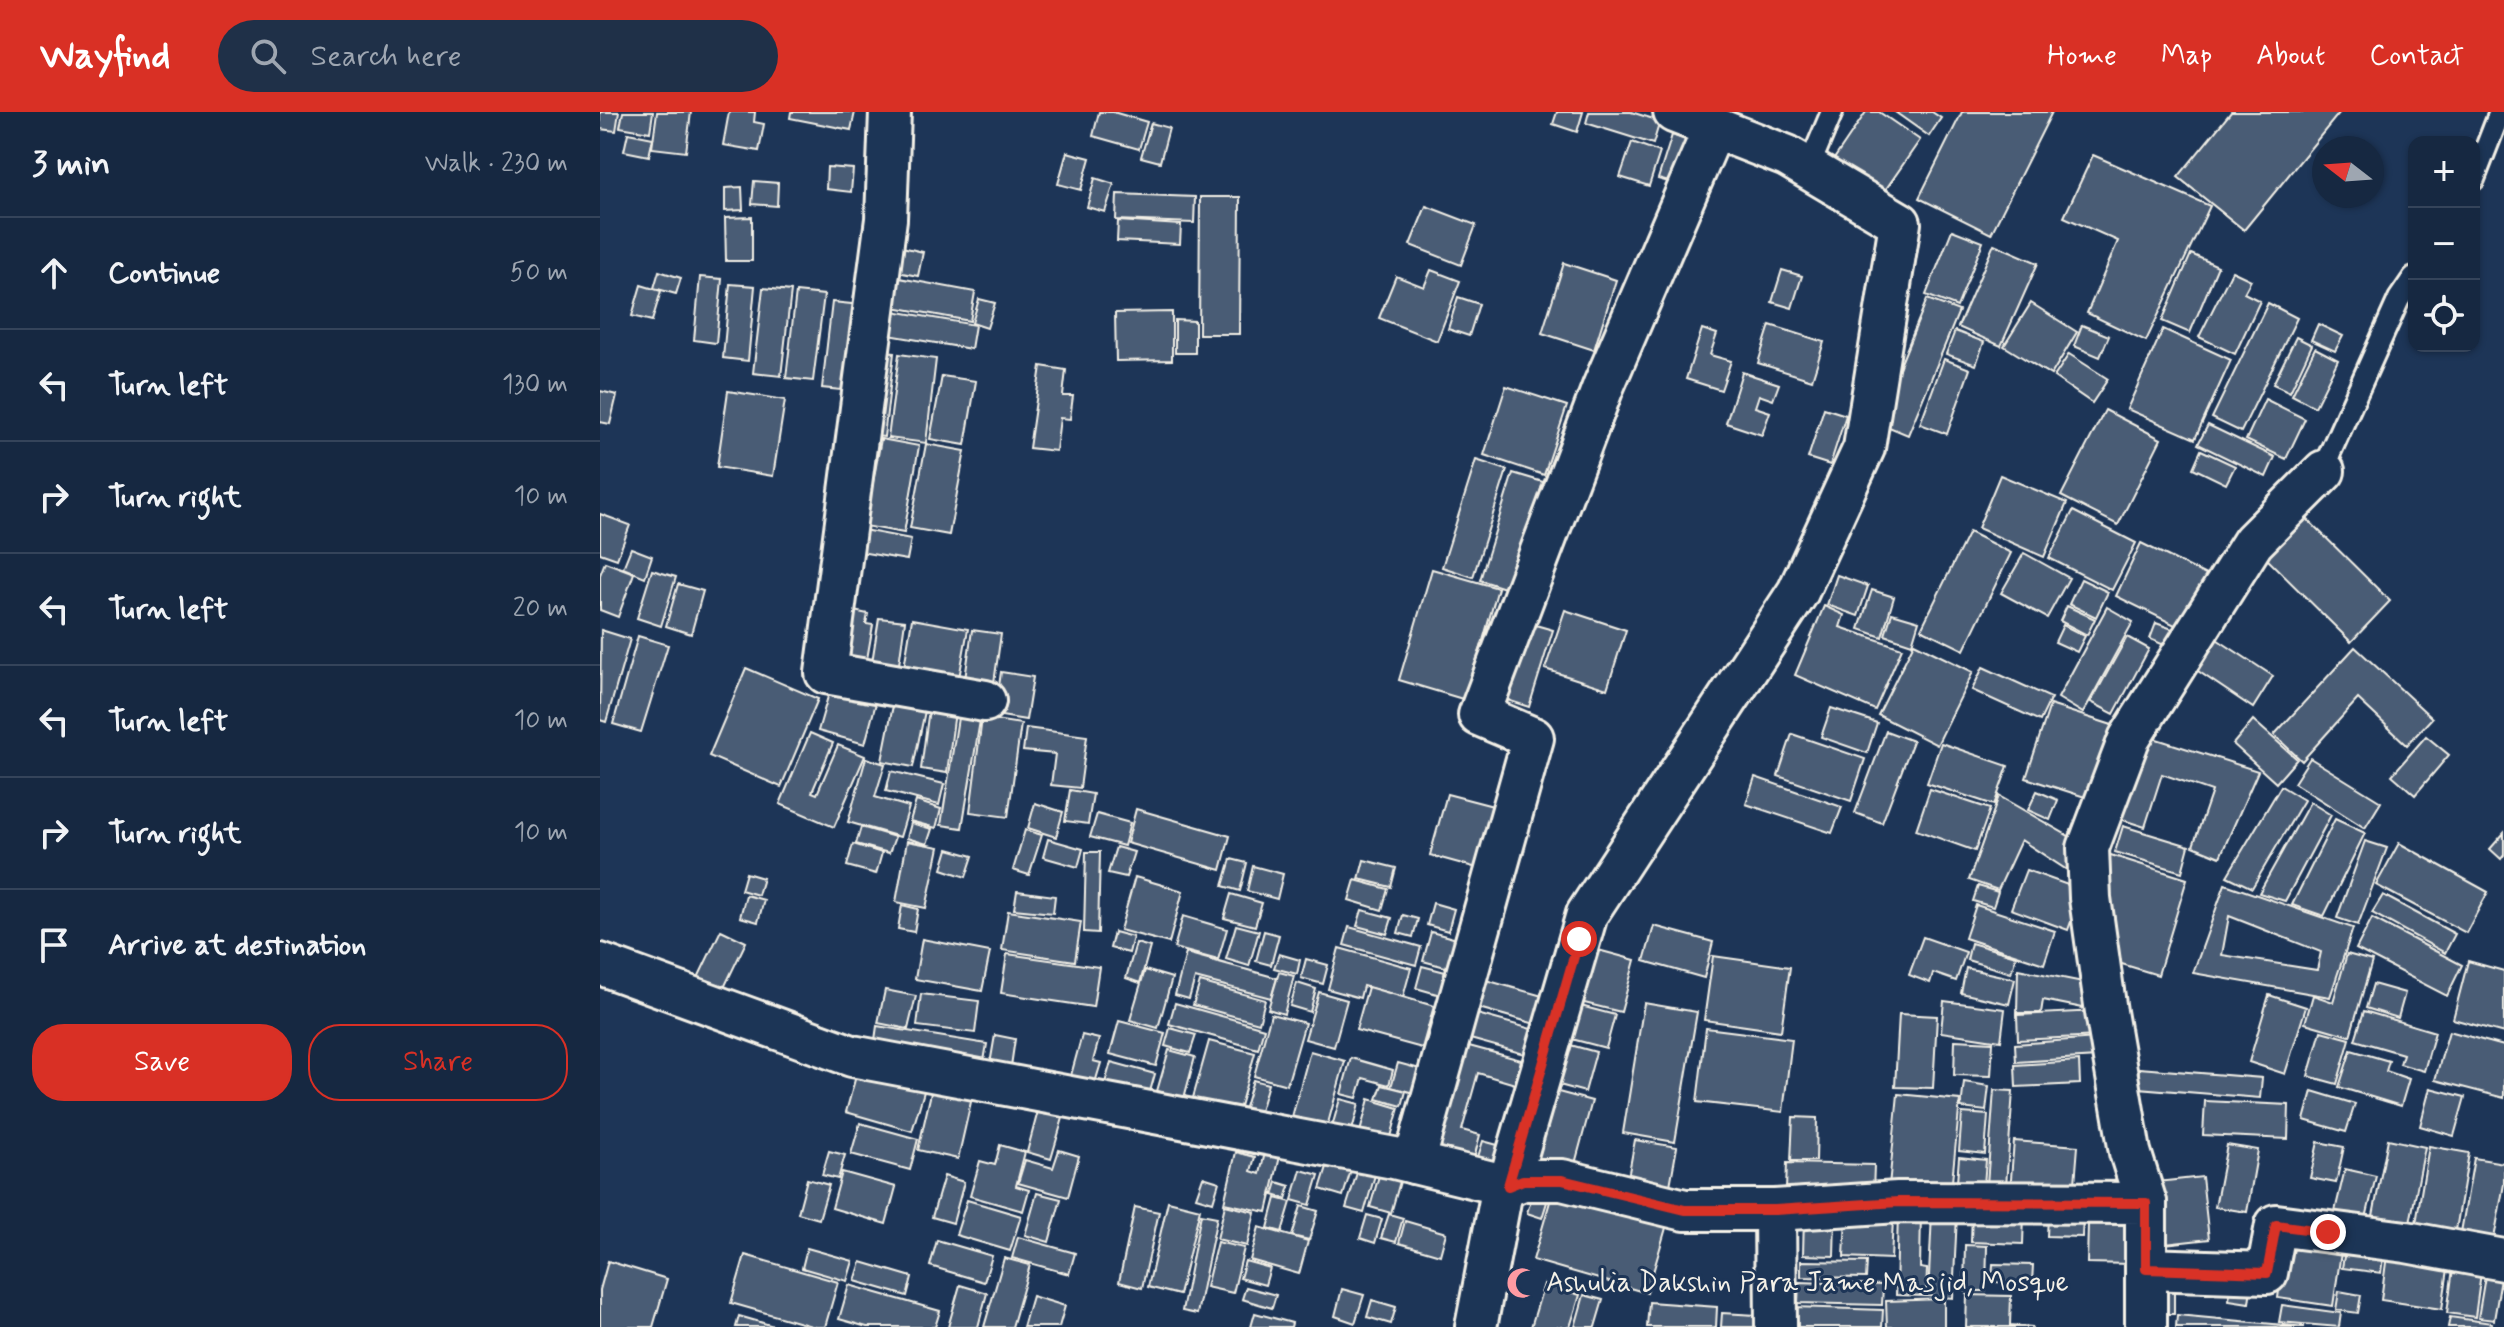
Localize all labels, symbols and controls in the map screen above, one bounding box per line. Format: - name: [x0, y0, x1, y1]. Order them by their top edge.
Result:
- search box: [218, 20, 778, 92]
- text: Wayfind: [40, 32, 170, 81]
- icon: search: [246, 34, 290, 78]
- text: Search here: [310, 37, 461, 76]
- text: Home: [2047, 38, 2117, 75]
- text: Map: [2161, 38, 2212, 75]
- text: About: [2256, 38, 2325, 75]
- text: Contact: [2369, 38, 2464, 75]
- north arrow: [2312, 136, 2384, 208]
- map controls: [2408, 136, 2480, 352]
- button: +: [2408, 136, 2480, 208]
- text: 3 min: [32, 142, 110, 187]
- text: Walk · 230 m: [425, 147, 568, 181]
- button: −: [2408, 208, 2480, 280]
- icon: ahead: [32, 251, 76, 295]
- text: Continue: [108, 254, 220, 293]
- text: 50 m: [510, 256, 568, 290]
- button: locate: [2408, 280, 2480, 352]
- icon: left: [32, 363, 76, 407]
- text: Turn left: [108, 366, 228, 405]
- text: 130 m: [502, 368, 568, 402]
- icon: right: [32, 475, 76, 519]
- text: Turn right: [108, 478, 241, 517]
- text: 10 m: [514, 480, 568, 514]
- icon: left: [32, 587, 76, 631]
- text: Turn left: [108, 590, 228, 629]
- text: 20 m: [513, 592, 568, 626]
- icon: left: [32, 699, 76, 743]
- text: Turn left: [108, 702, 228, 741]
- text: 10 m: [514, 704, 568, 738]
- icon: right: [32, 811, 76, 855]
- text: Turn right: [108, 814, 241, 853]
- text: 10 m: [514, 816, 568, 850]
- route start: [1561, 921, 1597, 957]
- icon: arrive: [32, 923, 76, 967]
- text: Arrive at destination: [108, 926, 366, 965]
- button: Save: [32, 1024, 292, 1101]
- button: Share: [308, 1024, 568, 1101]
- route end: [2310, 1214, 2346, 1250]
- place label: Ashulia Dakshin Para Jame Masjid, Mosque: [1546, 1265, 2069, 1302]
- mosque icon: Ashulia Dakshin Para Jame Masjid, Mosque: [1505, 1266, 1539, 1300]

